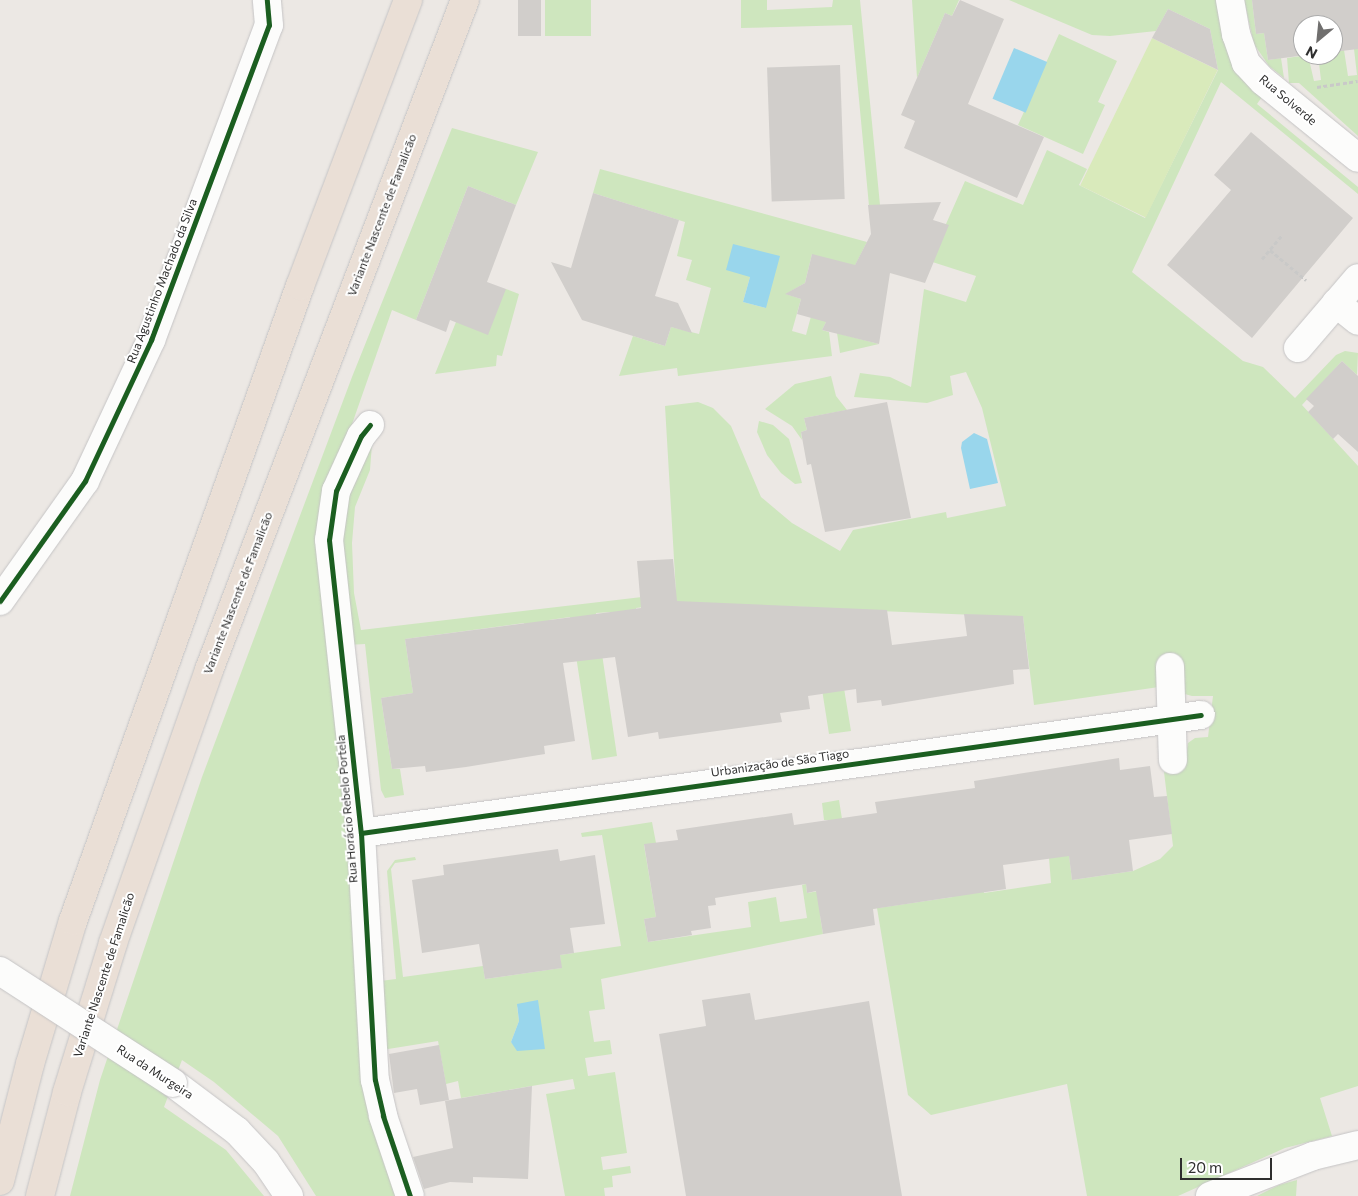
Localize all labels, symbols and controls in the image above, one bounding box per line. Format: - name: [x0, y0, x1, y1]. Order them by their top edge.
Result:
- north arrow: [1293, 15, 1343, 65]
- text: N: [1303, 43, 1320, 63]
- street label: Rua Solverde: [1256, 72, 1320, 128]
- street label: Variante Nascente de Famalicão: [344, 132, 420, 298]
- street label: Rua Agustinho Machado da Silva: [124, 197, 200, 365]
- street label: Variante Nascente de Famalicão: [200, 510, 276, 676]
- street label: Rua Horácio Rebelo Portela: [333, 734, 361, 884]
- street label: Urbanização de São Tiago: [710, 746, 850, 780]
- street label: Variante Nascente de Famalicão: [71, 891, 137, 1059]
- street label: Rua da Murgeira: [114, 1042, 196, 1102]
- scale bar: [1183, 1148, 1276, 1180]
- text: 20 m: [1188, 1158, 1222, 1176]

